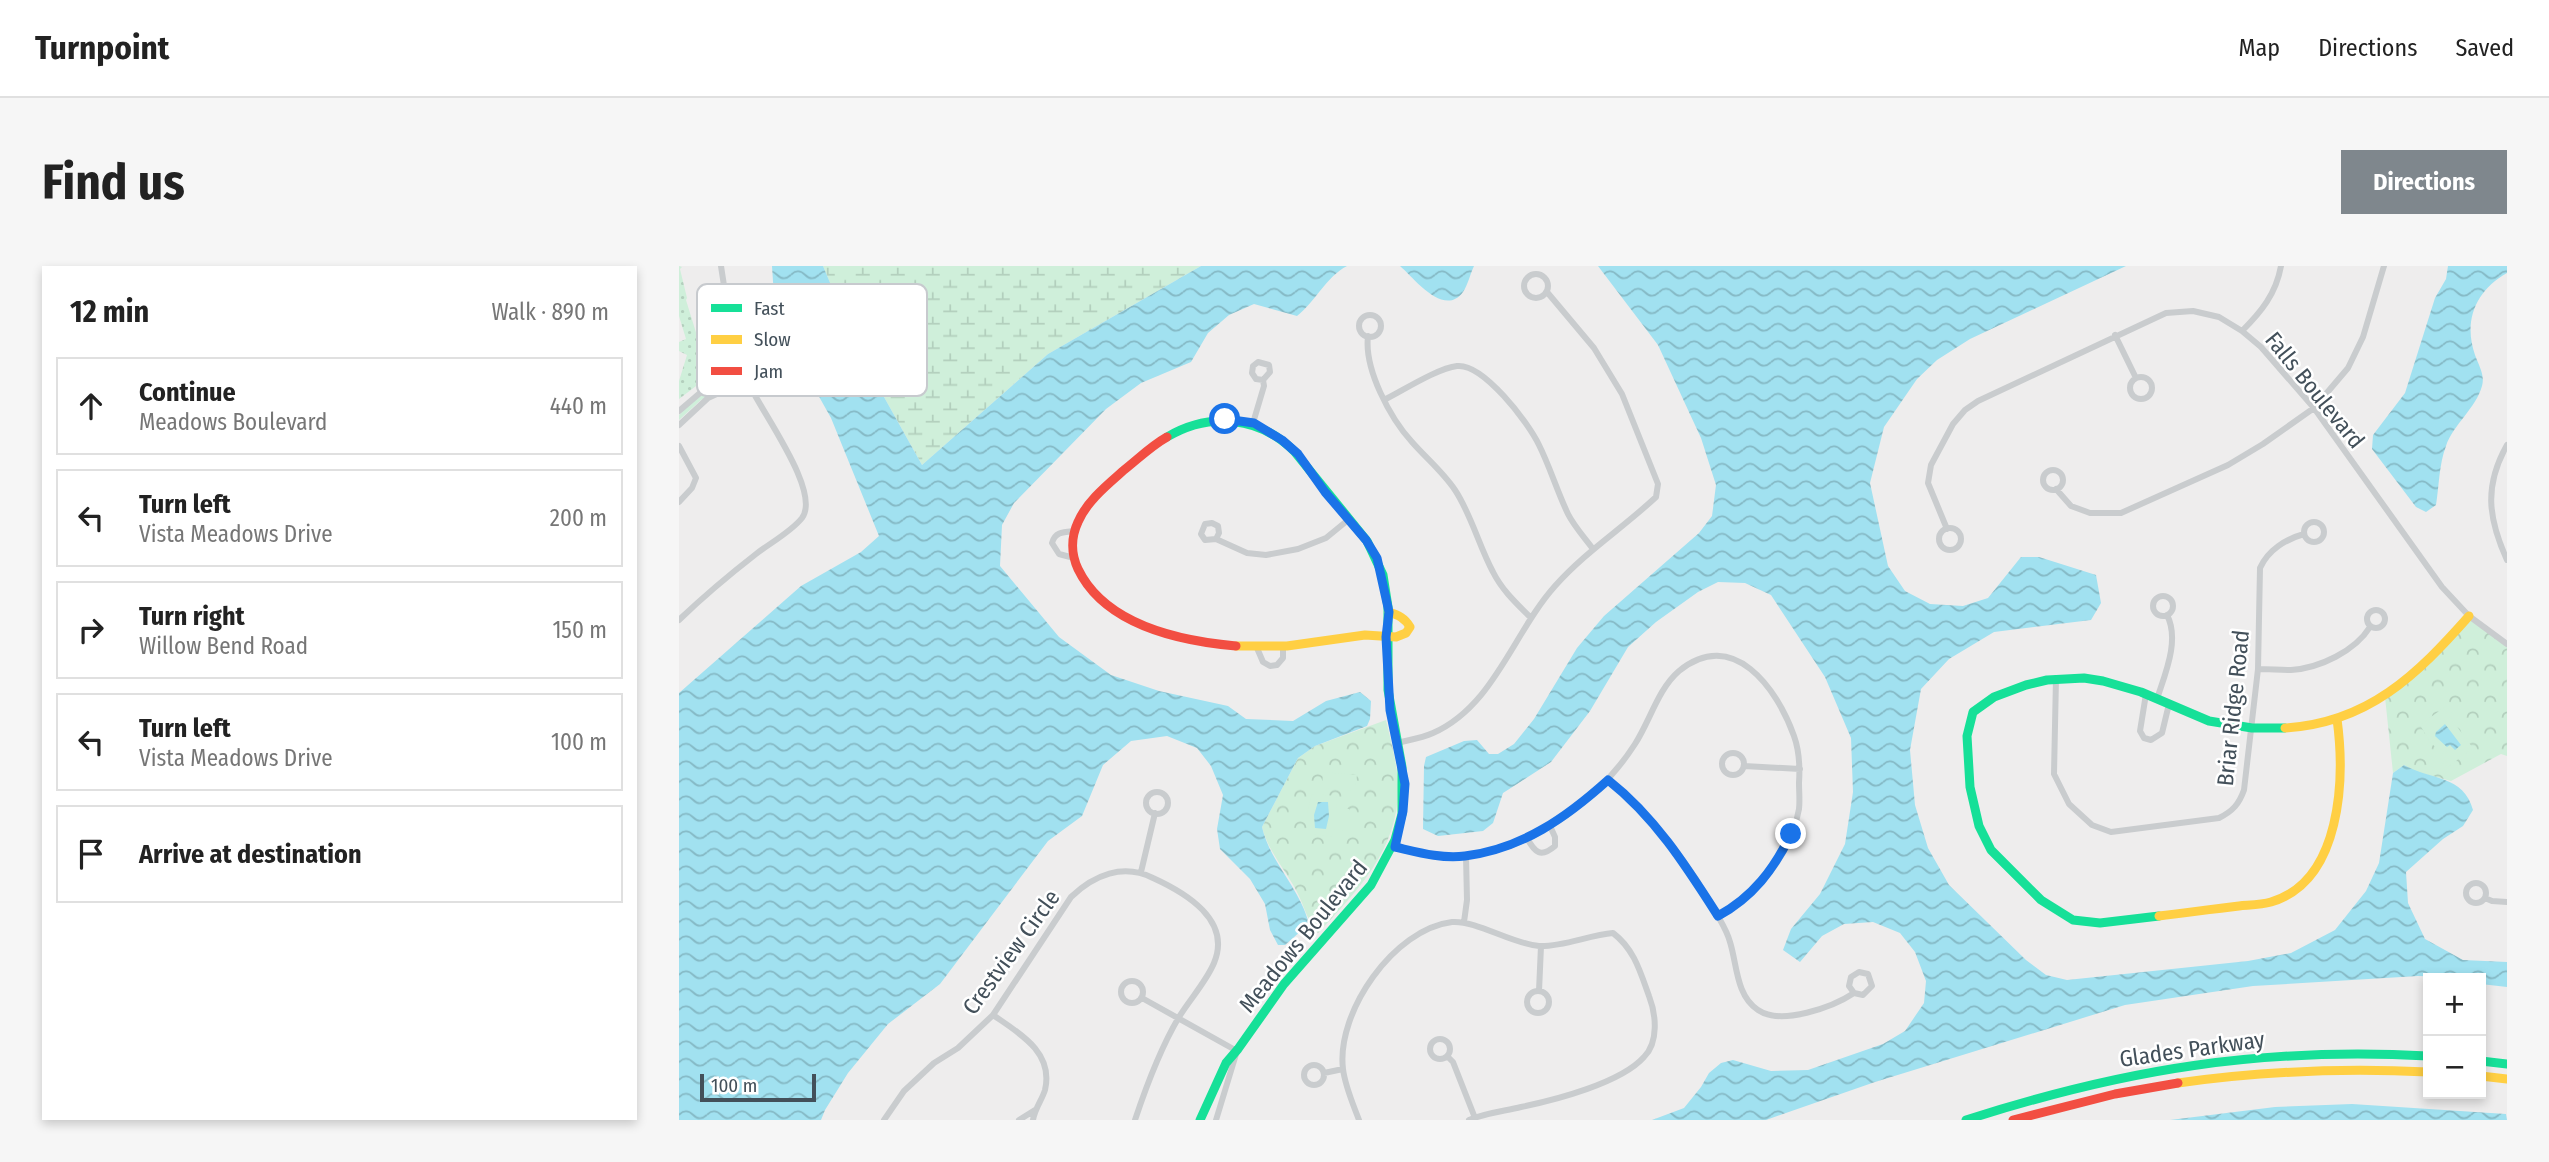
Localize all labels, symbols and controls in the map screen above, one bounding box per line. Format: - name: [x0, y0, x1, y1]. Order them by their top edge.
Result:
- text: Turnpoint: [35, 28, 169, 68]
- text: Map: [2239, 34, 2280, 62]
- text: Directions: [2318, 34, 2417, 62]
- text: Saved: [2455, 34, 2514, 62]
- button: Directions: [2341, 150, 2507, 214]
- text: Find us: [42, 153, 185, 212]
- legend: [697, 284, 927, 396]
- text: 12 min: [70, 294, 149, 330]
- text: Fast: [754, 297, 785, 320]
- text: Walk · 890 m: [492, 298, 609, 326]
- street label: Falls Boulevard: [2259, 326, 2371, 454]
- text: Slow: [754, 328, 791, 351]
- text: Jam: [754, 360, 783, 383]
- text: Continue: [139, 377, 236, 408]
- icon: ahead: [72, 387, 110, 425]
- text: 440 m: [550, 392, 607, 420]
- route start: [1209, 403, 1240, 434]
- text: Meadows Boulevard: [139, 408, 327, 436]
- text: Turn left: [139, 489, 231, 520]
- icon: left: [72, 499, 110, 537]
- text: 200 m: [550, 504, 607, 532]
- text: Vista Meadows Drive: [139, 520, 333, 548]
- text: Turn right: [139, 601, 245, 632]
- icon: right: [72, 611, 110, 649]
- text: 150 m: [552, 616, 607, 644]
- street label: Briar Ridge Road: [2211, 629, 2255, 787]
- text: Willow Bend Road: [139, 632, 308, 660]
- text: Turn left: [139, 713, 231, 744]
- icon: left: [72, 723, 110, 761]
- text: 100 m: [551, 728, 607, 756]
- text: Vista Meadows Drive: [139, 744, 333, 772]
- route end: [1775, 818, 1806, 849]
- icon: arrive: [72, 835, 110, 873]
- text: Arrive at destination: [139, 839, 362, 870]
- street label: Meadows Boulevard: [1233, 854, 1373, 1018]
- street label: Crestview Circle: [956, 884, 1066, 1020]
- map controls: [2423, 973, 2486, 1099]
- button: +: [2423, 973, 2486, 1036]
- street label: Glades Parkway: [2118, 1025, 2267, 1073]
- button: −: [2423, 1036, 2486, 1099]
- scale bar: [700, 1071, 815, 1103]
- text: 100 m: [711, 1074, 757, 1097]

